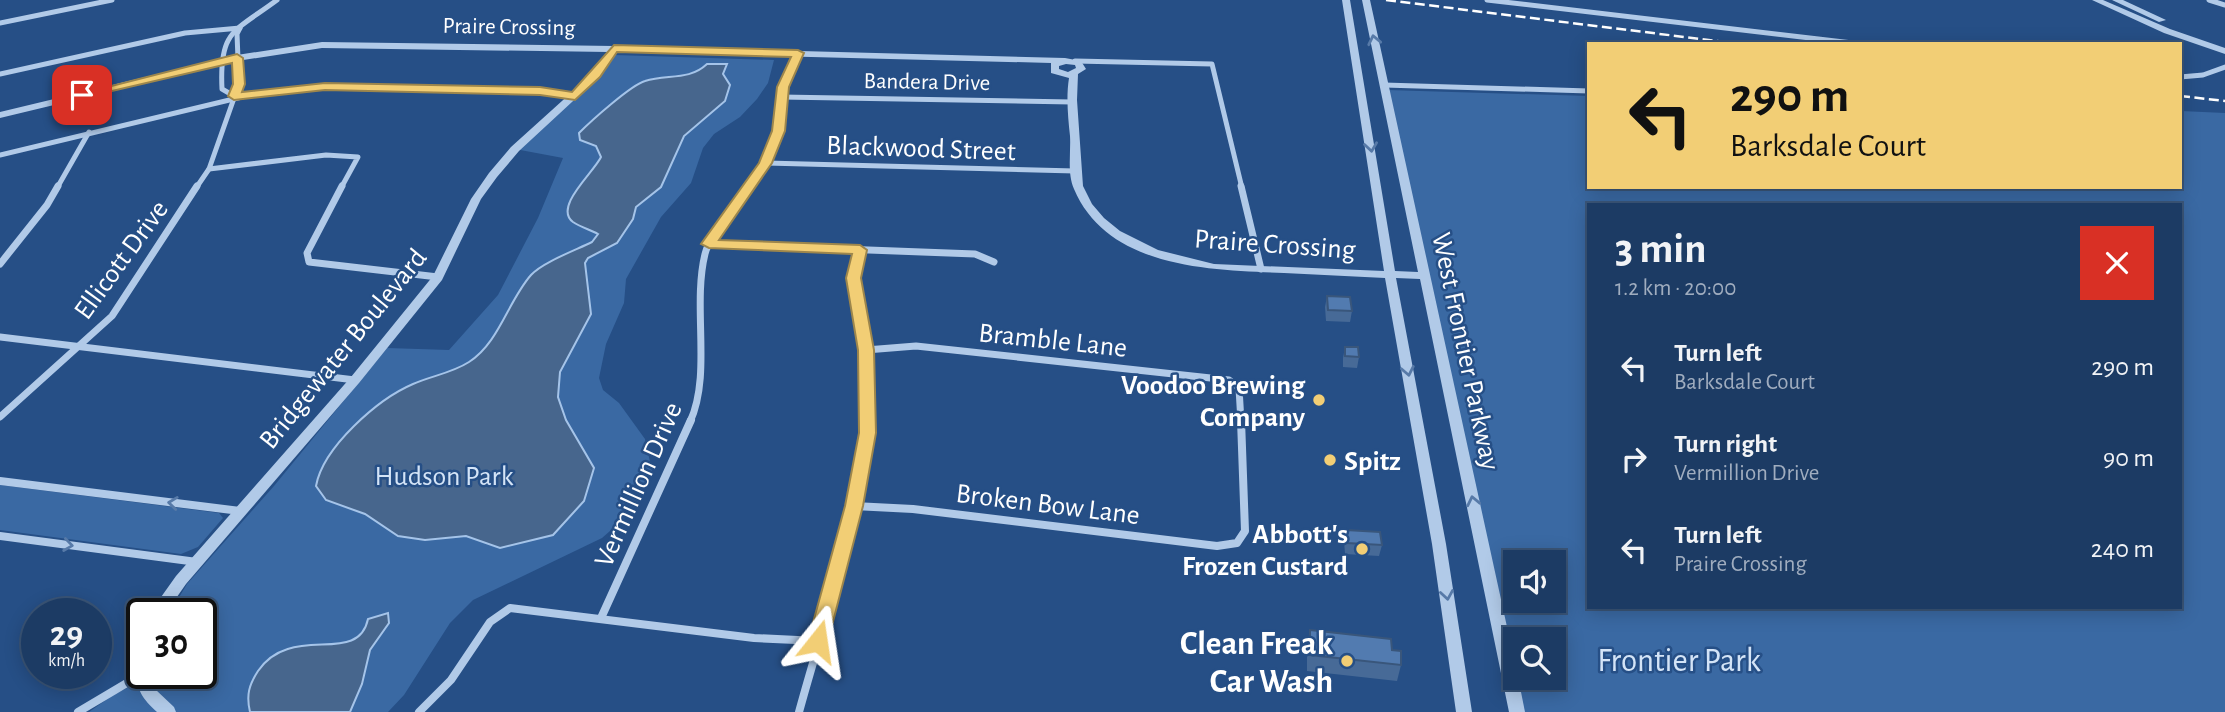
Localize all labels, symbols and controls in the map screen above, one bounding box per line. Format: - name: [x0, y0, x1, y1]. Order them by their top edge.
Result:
- street label: Praire Crossing: [442, 15, 576, 40]
- one-way arrow: [1368, 34, 1383, 46]
- pin: [52, 65, 112, 125]
- street label: Bandera Drive: [863, 70, 990, 95]
- icon: left: [1615, 70, 1706, 161]
- text: 290 m: [1730, 72, 1849, 121]
- icon: arrive: [63, 76, 101, 114]
- text: Barksdale Court: [1730, 130, 1926, 162]
- street label: Blackwood Street: [826, 132, 1016, 166]
- one-way arrow: [1363, 141, 1378, 153]
- street label: Ellicott Drive: [69, 196, 174, 325]
- street label: Praire Crossing: [1193, 225, 1357, 265]
- button: close: [2080, 226, 2154, 300]
- text: 3 min: [1615, 228, 1707, 270]
- street label: West Frontier Parkway: [1426, 230, 1504, 473]
- street label: Bridgewater Boulevard: [255, 244, 433, 455]
- text: 1.2 km · 20:00: [1615, 277, 1736, 300]
- street label: Bramble Lane: [977, 319, 1128, 363]
- text: Turn left: [1674, 340, 1762, 366]
- icon: left: [1615, 349, 1653, 387]
- text: 290 m: [2091, 354, 2154, 380]
- one-way arrow: [1399, 365, 1414, 377]
- text: Barksdale Court: [1674, 371, 1815, 394]
- place label: Voodoo Brewing Company: [1121, 372, 1306, 432]
- marker: Voodoo Brewing Company: [1311, 392, 1327, 408]
- street label: Vermillion Drive: [590, 398, 688, 571]
- text: Turn right: [1674, 431, 1777, 457]
- icon: right: [1615, 440, 1653, 478]
- text: 90 m: [2103, 445, 2154, 471]
- place label: Spitz: [1344, 448, 1401, 476]
- marker: Spitz: [1322, 452, 1338, 468]
- text: Vermillion Drive: [1674, 462, 1819, 485]
- park label: Hudson Park: [375, 463, 514, 491]
- street label: Broken Bow Lane: [954, 480, 1141, 530]
- one-way arrow: [167, 495, 179, 510]
- one-way arrow: [1467, 495, 1482, 507]
- place label: Abbott's Frozen Custard: [1182, 521, 1348, 581]
- text: Turn left: [1674, 522, 1762, 548]
- icon: left: [1615, 531, 1653, 569]
- text: 240 m: [2091, 536, 2154, 562]
- one-way arrow: [62, 537, 74, 552]
- marker: Abbott's Frozen Custard: [1354, 541, 1370, 557]
- map controls: [1503, 550, 1566, 690]
- button: sound: [1503, 550, 1566, 613]
- text: Praire Crossing: [1674, 553, 1807, 576]
- one-way arrow: [1439, 590, 1454, 601]
- speed limit sign: 30: [126, 598, 217, 689]
- position arrow: [781, 604, 855, 678]
- text: 29: [50, 617, 83, 652]
- button: search: [1503, 627, 1566, 690]
- place label: Clean Freak Car Wash: [1180, 628, 1334, 699]
- park label: Frontier Park: [1597, 645, 1761, 678]
- text: km/h: [48, 652, 85, 670]
- marker: Clean Freak Car Wash: [1339, 653, 1355, 669]

